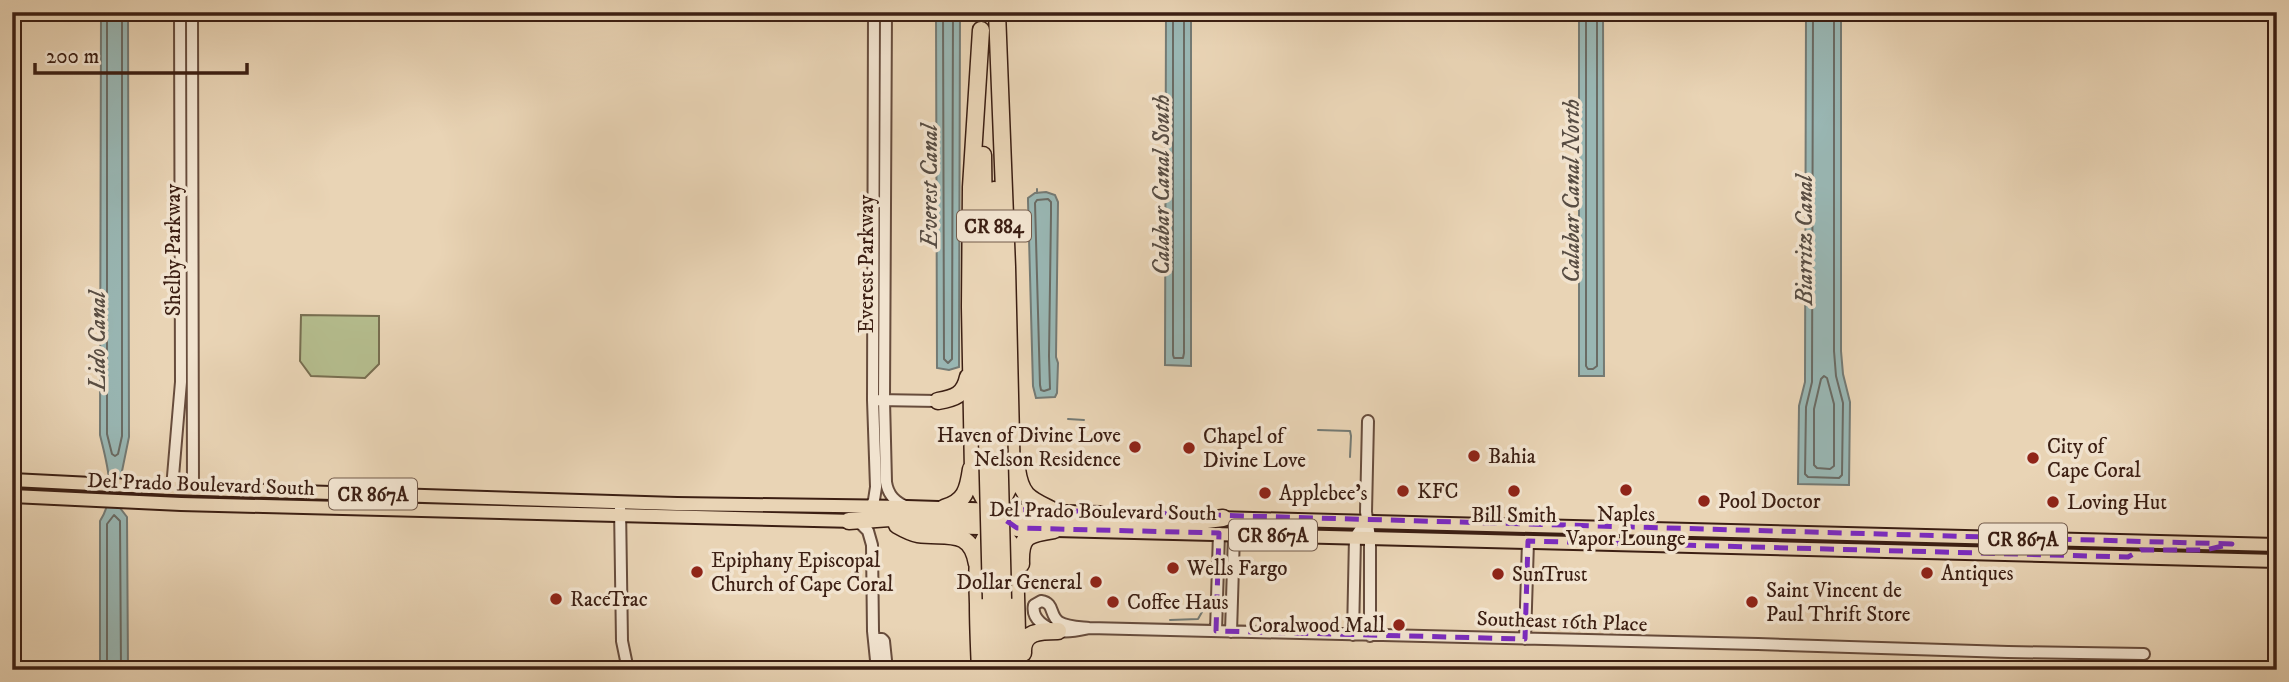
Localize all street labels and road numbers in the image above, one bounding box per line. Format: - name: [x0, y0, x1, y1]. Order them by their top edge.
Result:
- street label: Shelby Parkway: [161, 183, 187, 316]
- street label: Everest Parkway: [854, 194, 880, 333]
- road number: CR 884: [957, 210, 1031, 242]
- street label: Del Prado Boulevard South: [87, 468, 315, 502]
- road number: CR 867A: [329, 478, 417, 509]
- street label: Del Prado Boulevard South: [989, 497, 1217, 527]
- road number: CR 867A: [1229, 520, 1317, 550]
- road number: CR 867A: [1979, 524, 2067, 554]
- street label: Southeast 16th Place: [1476, 606, 1648, 638]

